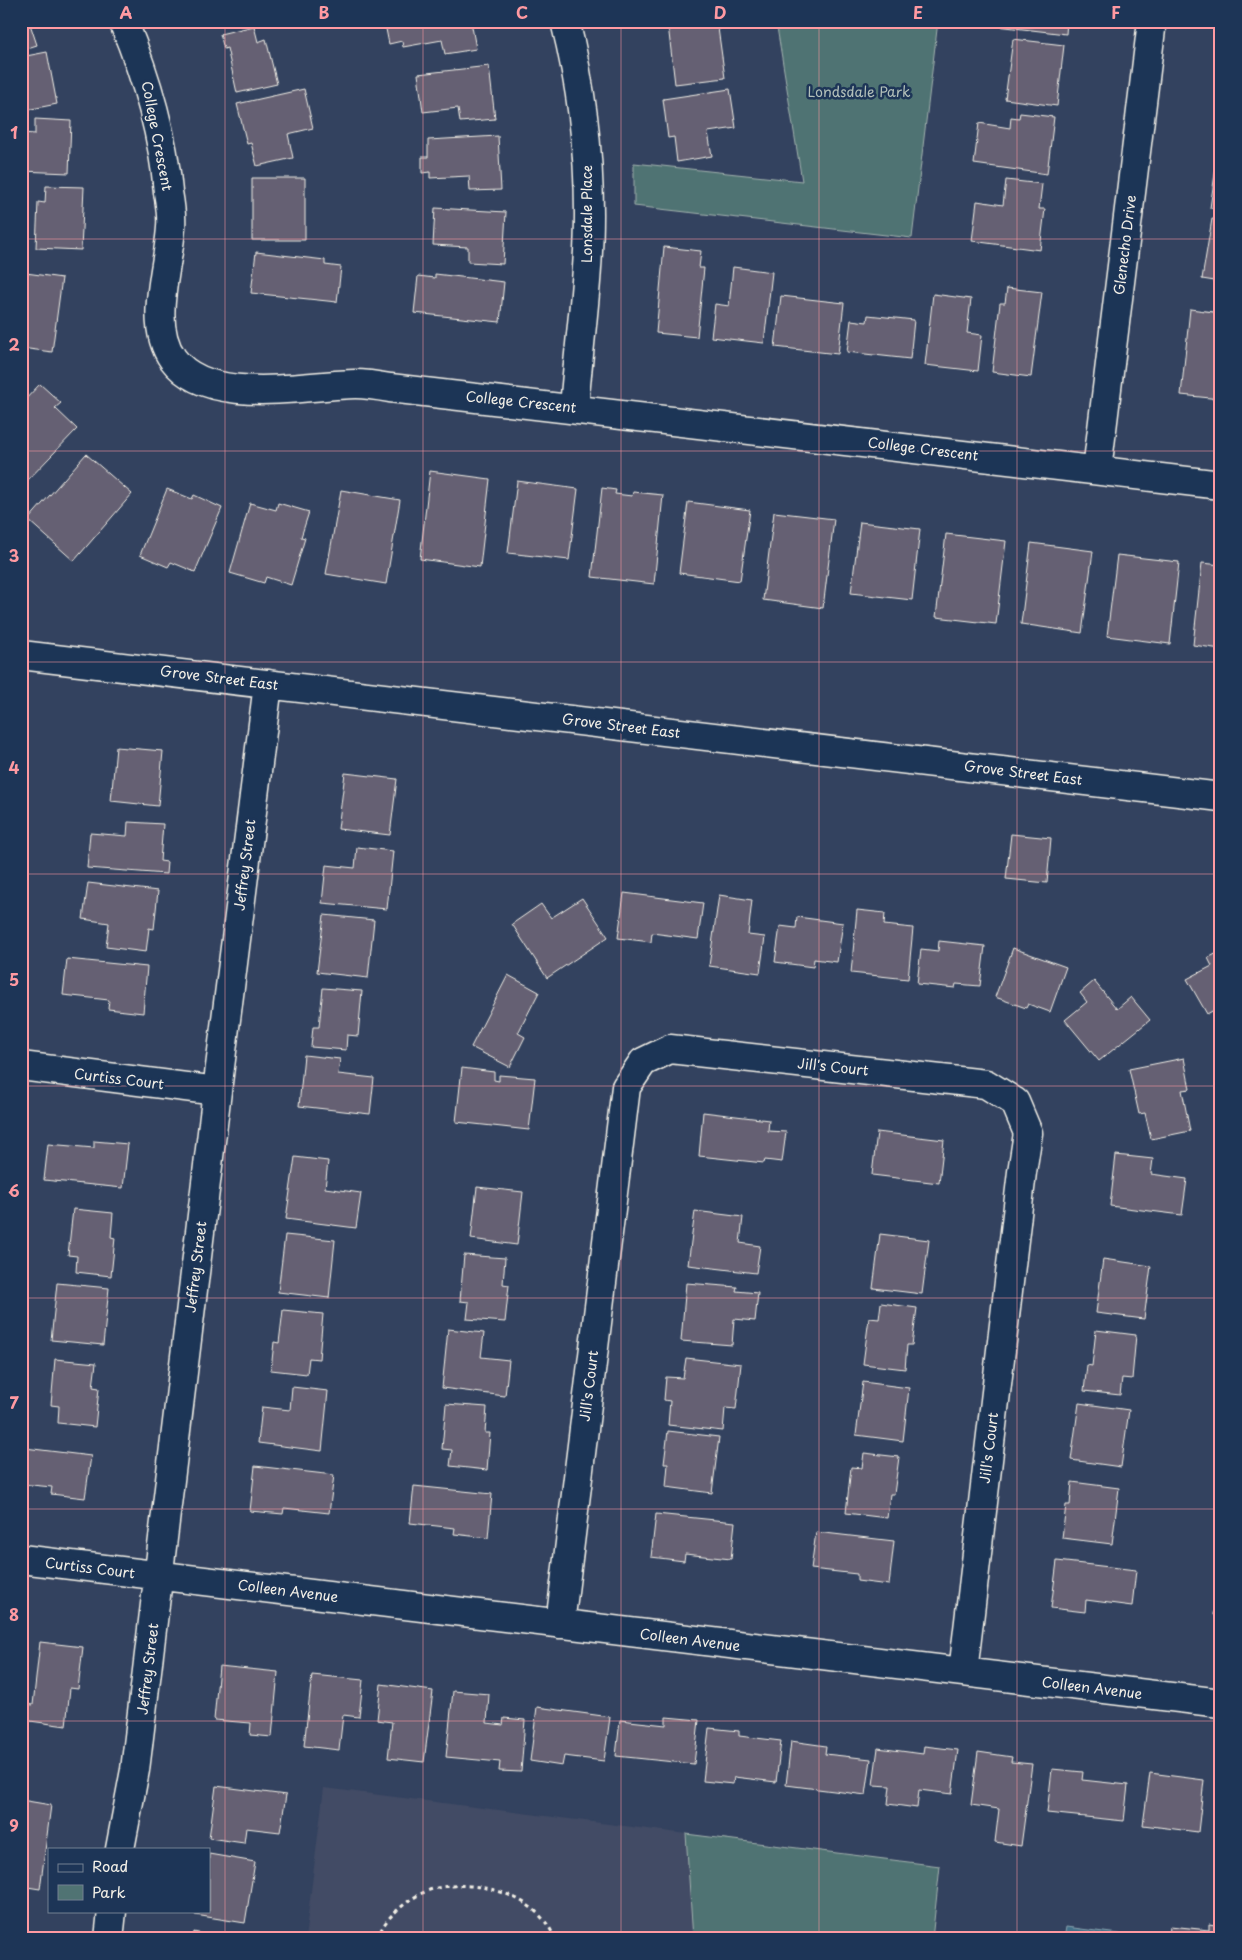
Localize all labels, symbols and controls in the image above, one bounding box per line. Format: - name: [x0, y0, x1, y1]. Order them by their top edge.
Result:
- text: A: [120, 0, 133, 24]
- text: B: [319, 0, 330, 24]
- text: C: [516, 0, 528, 24]
- text: D: [714, 0, 726, 24]
- text: E: [913, 0, 923, 24]
- text: F: [1111, 0, 1121, 24]
- street label: College Crescent: [137, 79, 178, 193]
- park label: Londsdale Park: [808, 81, 911, 102]
- text: 1: [10, 120, 18, 144]
- street label: Lonsdale Place: [576, 165, 597, 263]
- street label: Glenecho Drive: [1108, 194, 1141, 296]
- text: 2: [8, 332, 20, 356]
- street label: College Crescent: [465, 385, 578, 418]
- street label: College Crescent: [867, 431, 980, 466]
- text: 3: [9, 543, 19, 567]
- street label: Grove Street East: [159, 660, 280, 695]
- street label: Grove Street East: [561, 708, 682, 743]
- text: 4: [9, 755, 20, 779]
- street label: Grove Street East: [963, 755, 1084, 790]
- street label: Jeffrey Street: [228, 818, 261, 912]
- text: 5: [9, 967, 19, 991]
- street label: Jill's Court: [796, 1052, 870, 1081]
- street label: Curtiss Court: [73, 1063, 165, 1094]
- text: 6: [8, 1178, 20, 1202]
- street label: Jeffrey Street: [179, 1220, 212, 1314]
- street label: Jill's Court: [574, 1349, 603, 1423]
- text: 7: [9, 1390, 19, 1414]
- street label: Jill's Court: [974, 1411, 1003, 1485]
- street label: Curtiss Court: [44, 1552, 136, 1583]
- street label: Colleen Avenue: [237, 1574, 340, 1607]
- text: 8: [9, 1602, 19, 1626]
- street label: Jeffrey Street: [131, 1622, 164, 1716]
- street label: Colleen Avenue: [639, 1623, 742, 1656]
- street label: Colleen Avenue: [1041, 1671, 1144, 1704]
- text: 9: [9, 1813, 19, 1837]
- legend: [48, 1848, 210, 1912]
- text: Road: [92, 1854, 128, 1877]
- text: Park: [92, 1880, 126, 1903]

